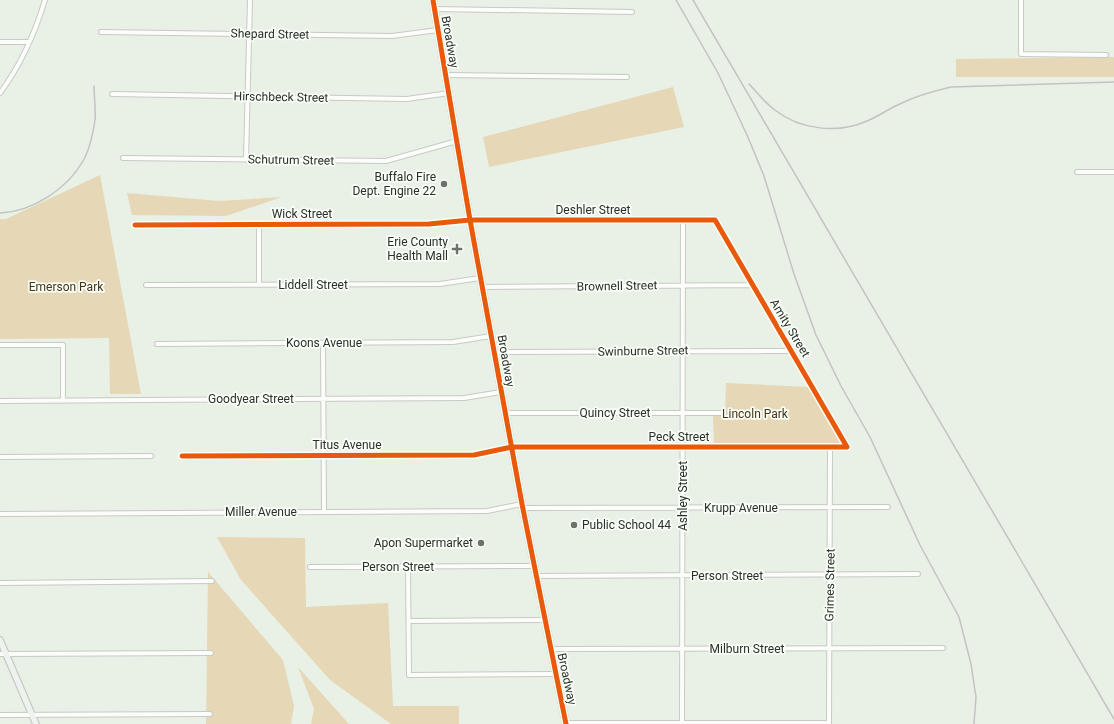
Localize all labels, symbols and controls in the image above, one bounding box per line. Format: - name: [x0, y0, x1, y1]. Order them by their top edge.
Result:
- street label: Broadway: [439, 15, 462, 69]
- street label: Shepard Street: [231, 26, 310, 42]
- street label: Hirschbeck Street: [234, 89, 329, 105]
- street label: Schutrum Street: [248, 152, 334, 168]
- place label: Buffalo Fire Dept. Engine 22: [352, 170, 436, 198]
- marker: Buffalo Fire Dept. Engine 22: [439, 179, 449, 189]
- street label: Deshler Street: [555, 203, 631, 217]
- street label: Wick Street: [272, 207, 332, 221]
- place label: Erie County Health Mall: [387, 235, 448, 263]
- marker: Erie County Health Mall: [451, 243, 463, 255]
- street label: Liddell Street: [278, 278, 348, 292]
- street label: Brownell Street: [577, 278, 658, 294]
- park label: Emerson Park: [29, 280, 104, 294]
- street label: Amity Street: [767, 296, 813, 360]
- street label: Broadway: [495, 334, 518, 388]
- street label: Koons Avenue: [286, 336, 362, 350]
- street label: Swinburne Street: [598, 343, 689, 359]
- street label: Goodyear Street: [208, 392, 294, 406]
- street label: Quincy Street: [579, 406, 651, 420]
- park label: Lincoln Park: [722, 407, 789, 421]
- street label: Peck Street: [649, 430, 710, 444]
- street label: Titus Avenue: [312, 438, 382, 452]
- street label: Ashley Street: [676, 461, 690, 531]
- street label: Krupp Avenue: [704, 501, 778, 515]
- street label: Miller Avenue: [225, 505, 297, 519]
- place label: Public School 44: [582, 518, 671, 532]
- marker: Public School 44: [569, 520, 579, 530]
- place label: Apon Supermarket: [374, 536, 473, 550]
- marker: Apon Supermarket: [476, 538, 486, 548]
- street label: Grimes Street: [822, 548, 838, 622]
- street label: Person Street: [362, 560, 434, 574]
- street label: Person Street: [691, 569, 763, 583]
- street label: Milburn Street: [710, 642, 785, 656]
- street label: Broadway: [555, 652, 579, 707]

